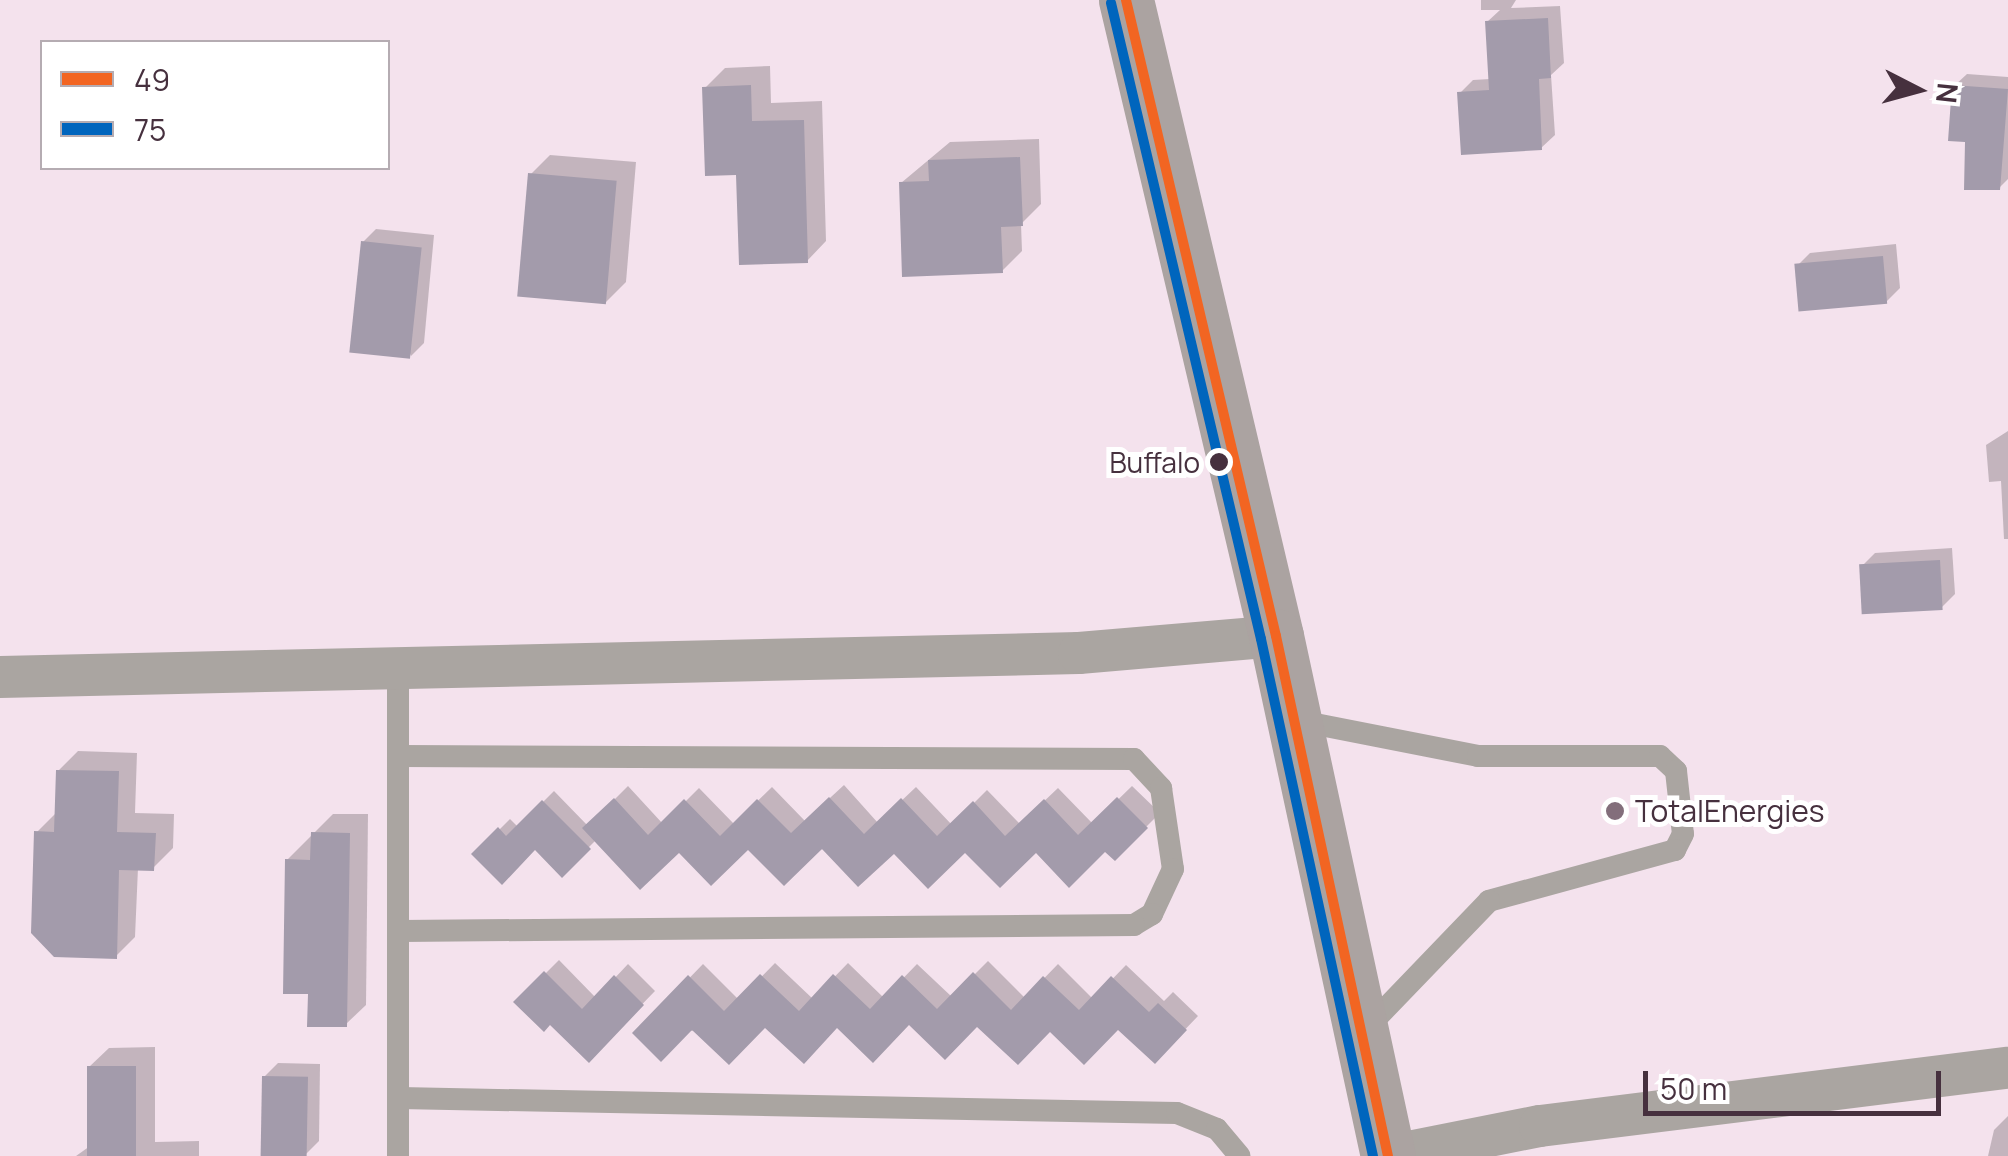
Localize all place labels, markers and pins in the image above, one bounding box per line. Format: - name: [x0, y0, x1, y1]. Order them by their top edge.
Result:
- place label: Buffalo: [1109, 445, 1200, 479]
- marker: Buffalo: [1209, 452, 1229, 472]
- place label: TotalEnergies: [1635, 793, 1825, 829]
- marker: TotalEnergies: [1604, 800, 1626, 822]

